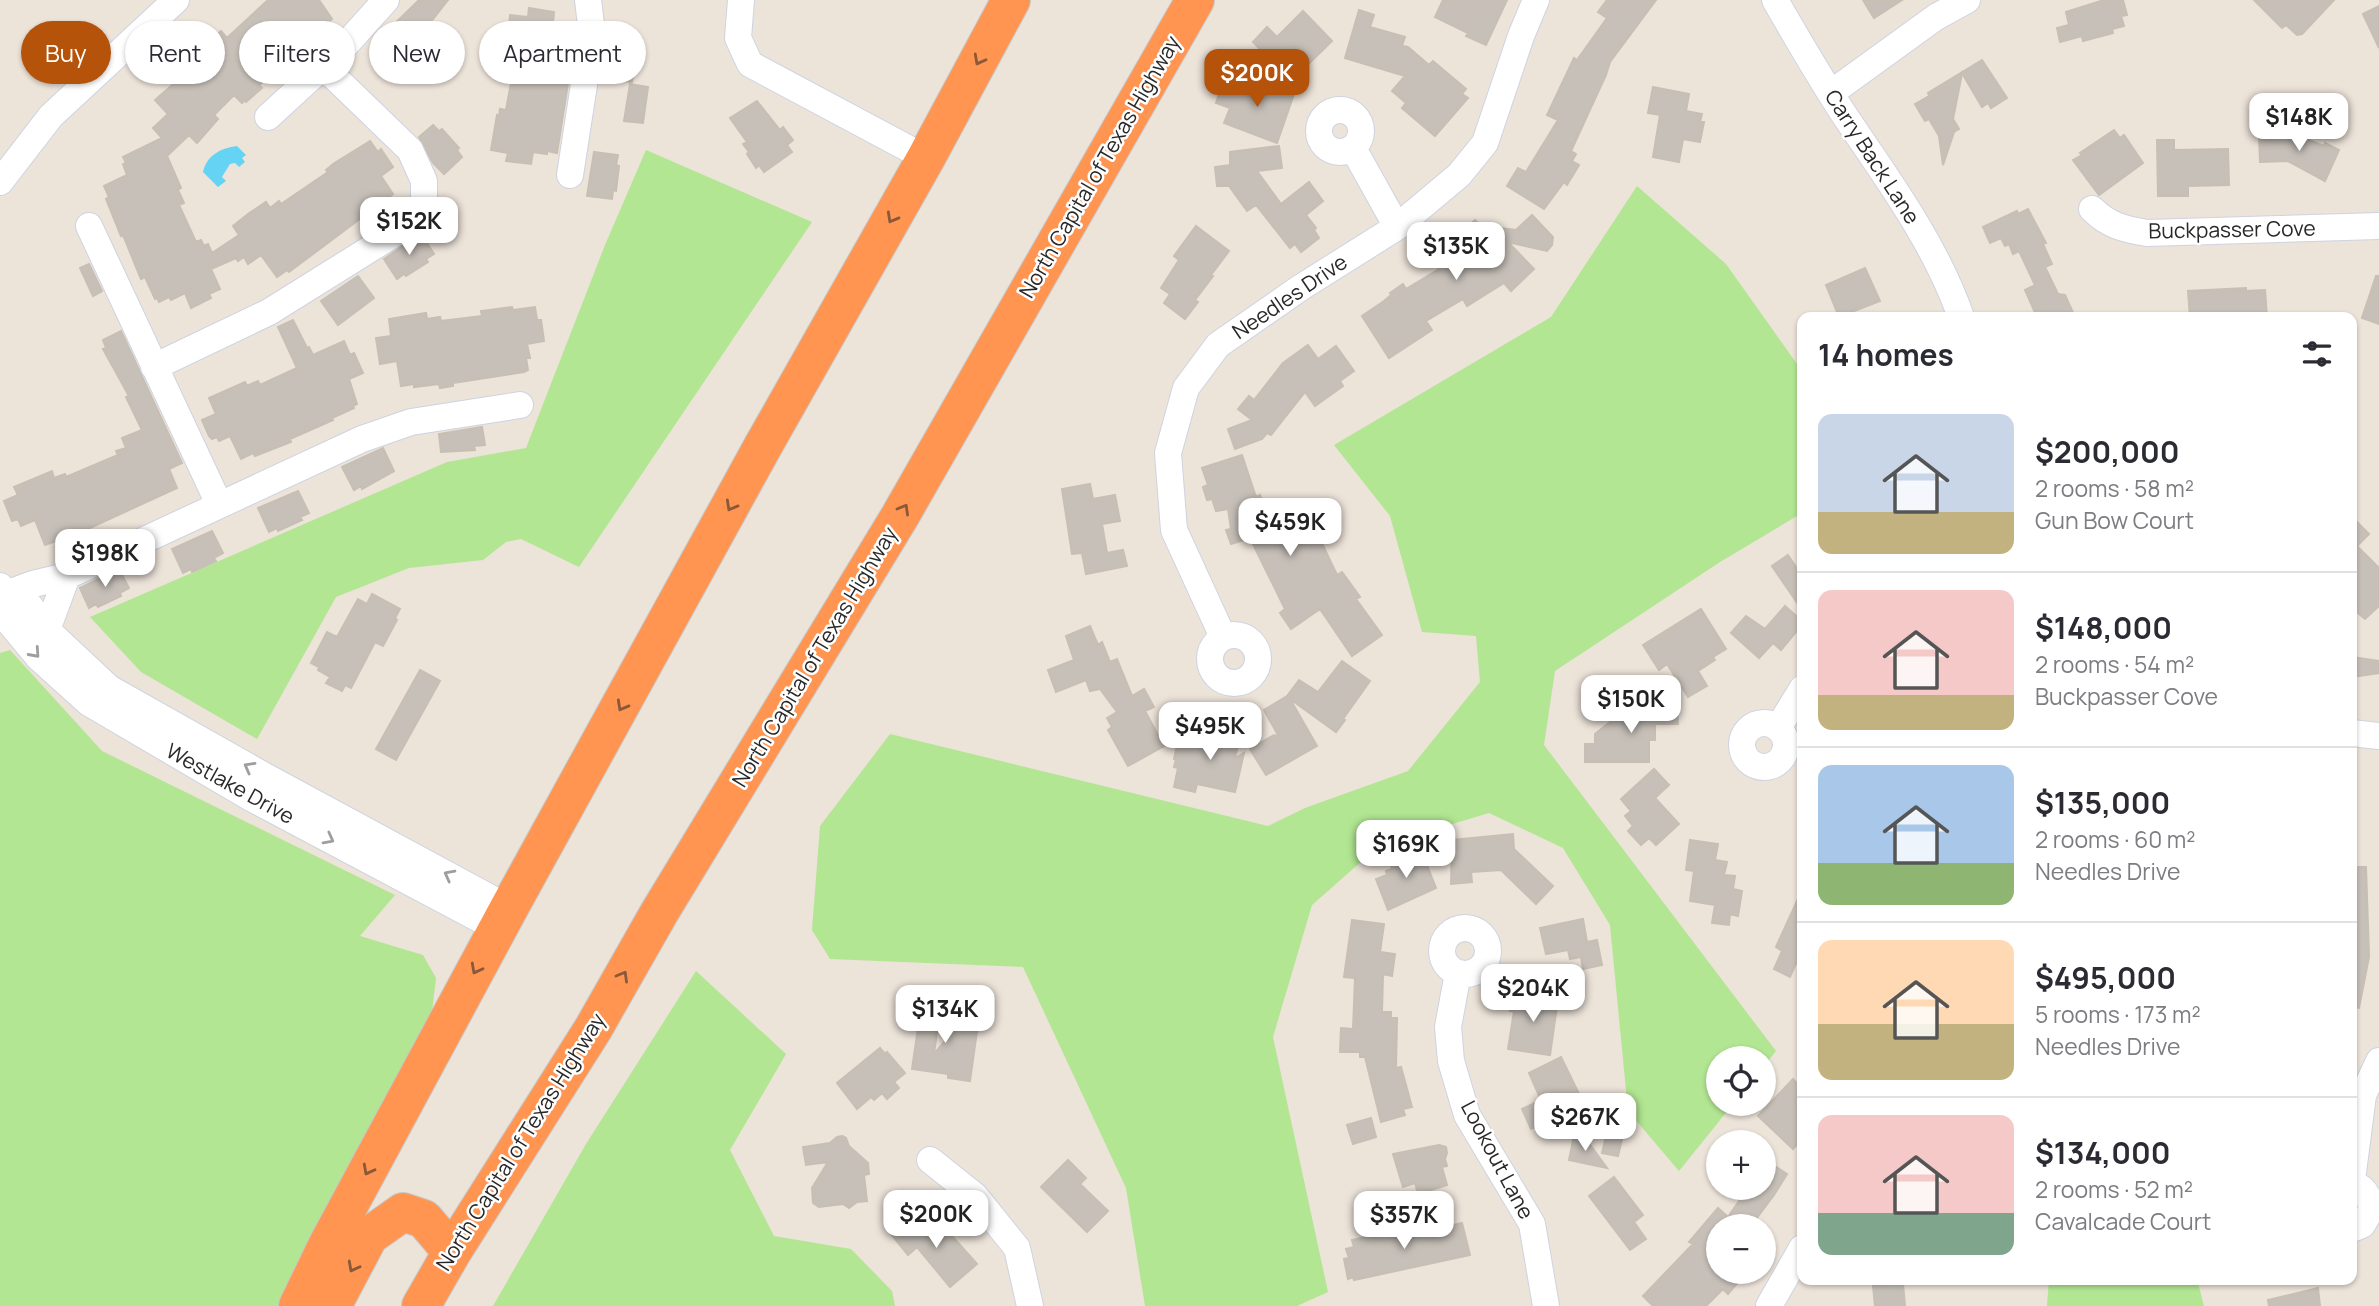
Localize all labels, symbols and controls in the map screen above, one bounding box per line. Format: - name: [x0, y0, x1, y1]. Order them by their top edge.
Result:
- chip: Buy: [21, 21, 111, 84]
- chip: Rent: [125, 21, 225, 84]
- chip: Filters: [239, 21, 355, 84]
- chip: New: [369, 21, 465, 84]
- chip: Apartment: [479, 21, 646, 84]
- street label: North Capital of Texas Highway: [1012, 30, 1186, 303]
- pin: $200K: [1208, 50, 1306, 109]
- one-way arrow: [973, 53, 987, 65]
- text: $200K: [1220, 56, 1294, 88]
- street label: Carry Back Lane: [1819, 84, 1927, 229]
- pin: $148K: [2250, 94, 2348, 153]
- text: $148K: [2265, 100, 2333, 132]
- pin: $152K: [360, 198, 458, 257]
- text: $152K: [376, 204, 442, 236]
- one-way arrow: [887, 210, 900, 223]
- street label: Buckpasser Cove: [2148, 214, 2316, 244]
- pin: $135K: [1407, 222, 1505, 282]
- text: $135K: [1423, 229, 1489, 261]
- street label: Needles Drive: [1227, 247, 1352, 345]
- text: 14 homes: [1818, 334, 1954, 375]
- icon: filters: [2298, 335, 2336, 373]
- text: $200,000: [2035, 431, 2180, 472]
- icon: home: [1874, 442, 1958, 526]
- text: 2 rooms · 58 m²: [2035, 472, 2194, 504]
- pin: $459K: [1241, 498, 1339, 558]
- one-way arrow: [725, 499, 739, 512]
- one-way arrow: [896, 503, 909, 516]
- text: Gun Bow Court: [2035, 504, 2194, 536]
- text: $459K: [1254, 505, 1326, 537]
- street label: North Capital of Texas Highway: [725, 521, 903, 792]
- pin: $198K: [56, 530, 154, 589]
- text: $198K: [71, 536, 139, 568]
- text: $148,000: [2035, 607, 2172, 648]
- icon: home: [1874, 618, 1958, 702]
- one-way arrow: [26, 644, 39, 657]
- text: 2 rooms · 54 m²: [2035, 648, 2194, 680]
- pin: $150K: [1582, 676, 1680, 735]
- text: Buckpasser Cove: [2035, 680, 2218, 712]
- text: $150K: [1597, 682, 1665, 714]
- one-way arrow: [617, 699, 630, 711]
- pin: $495K: [1161, 702, 1259, 762]
- text: $495K: [1175, 709, 1245, 741]
- street label: Westlake Drive: [161, 736, 300, 830]
- one-way arrow: [244, 762, 256, 775]
- text: $135,000: [2035, 782, 2170, 823]
- icon: home: [1874, 793, 1958, 877]
- pin: $169K: [1357, 820, 1455, 880]
- text: 2 rooms · 60 m²: [2035, 823, 2196, 855]
- text: $169K: [1372, 827, 1440, 859]
- one-way arrow: [321, 831, 334, 844]
- text: Needles Drive: [2035, 855, 2181, 887]
- one-way arrow: [444, 870, 456, 883]
- text: $495,000: [2035, 957, 2176, 998]
- one-way arrow: [471, 962, 484, 975]
- pin: $204K: [1484, 964, 1582, 1024]
- icon: home: [1874, 968, 1958, 1052]
- one-way arrow: [615, 971, 628, 984]
- text: $204K: [1497, 971, 1569, 1003]
- pin: $134K: [896, 986, 994, 1045]
- text: $134K: [912, 992, 978, 1024]
- text: 5 rooms · 173 m²: [2035, 998, 2201, 1030]
- street label: North Capital of Texas Highway: [429, 1007, 611, 1276]
- text: Needles Drive: [2035, 1030, 2181, 1062]
- map controls: [1706, 1046, 1776, 1284]
- button: locate: [1706, 1046, 1776, 1116]
- pin: $267K: [1536, 1094, 1634, 1153]
- street label: Lookout Lane: [1455, 1095, 1541, 1224]
- text: $267K: [1550, 1100, 1620, 1132]
- button: +: [1706, 1130, 1776, 1200]
- text: $134,000: [2035, 1132, 2170, 1173]
- icon: home: [1874, 1143, 1958, 1227]
- one-way arrow: [363, 1163, 376, 1175]
- text: 2 rooms · 52 m²: [2035, 1173, 2193, 1205]
- pin: $200K: [887, 1190, 985, 1250]
- pin: $357K: [1355, 1192, 1453, 1251]
- text: $200K: [899, 1197, 973, 1229]
- text: $357K: [1370, 1198, 1438, 1230]
- text: Cavalcade Court: [2035, 1205, 2211, 1237]
- button: −: [1706, 1214, 1776, 1284]
- one-way arrow: [347, 1259, 361, 1272]

